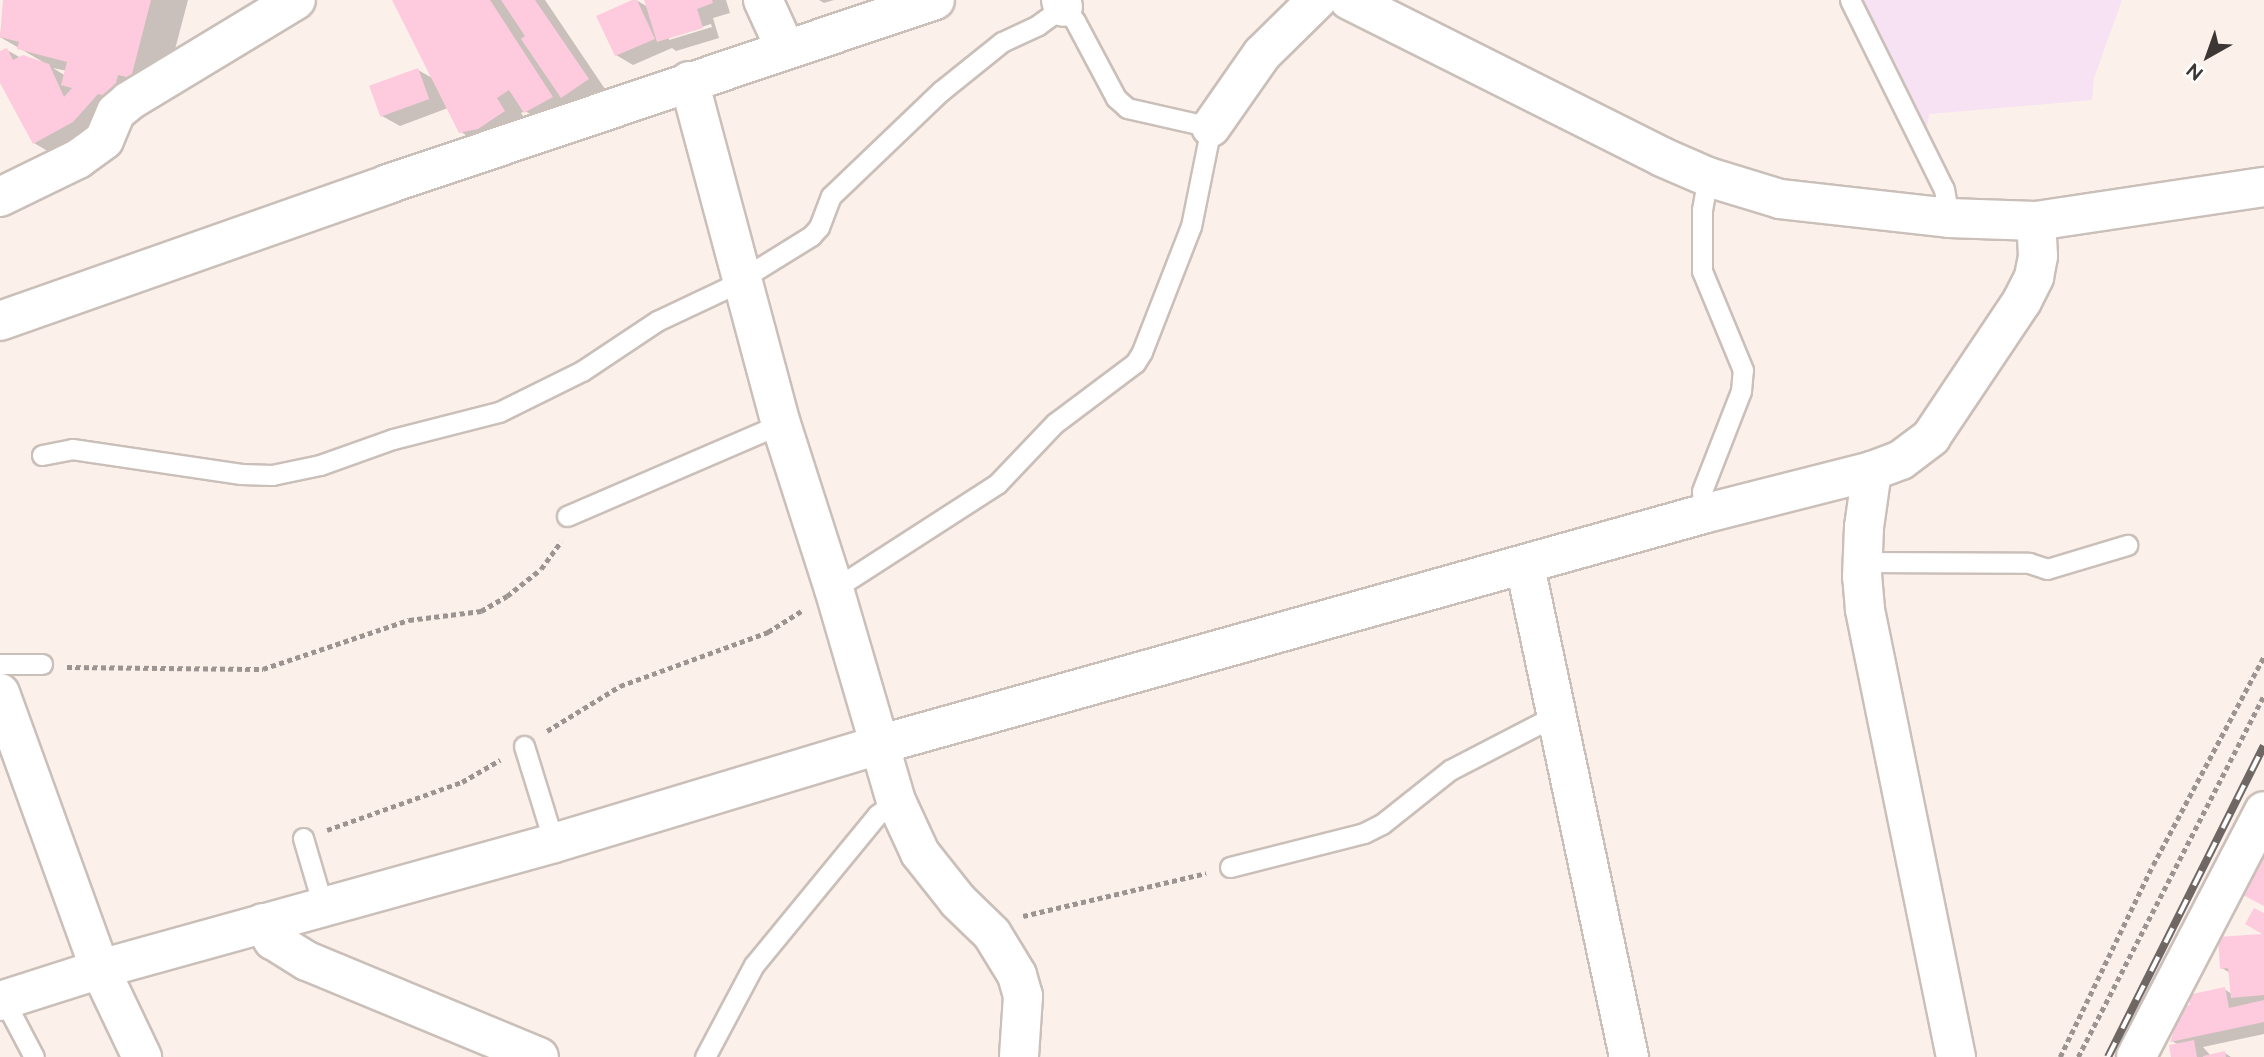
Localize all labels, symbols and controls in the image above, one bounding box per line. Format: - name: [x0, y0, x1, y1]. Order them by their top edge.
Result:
- north arrow: [2173, 21, 2243, 91]
- text: N: [2182, 59, 2207, 85]

